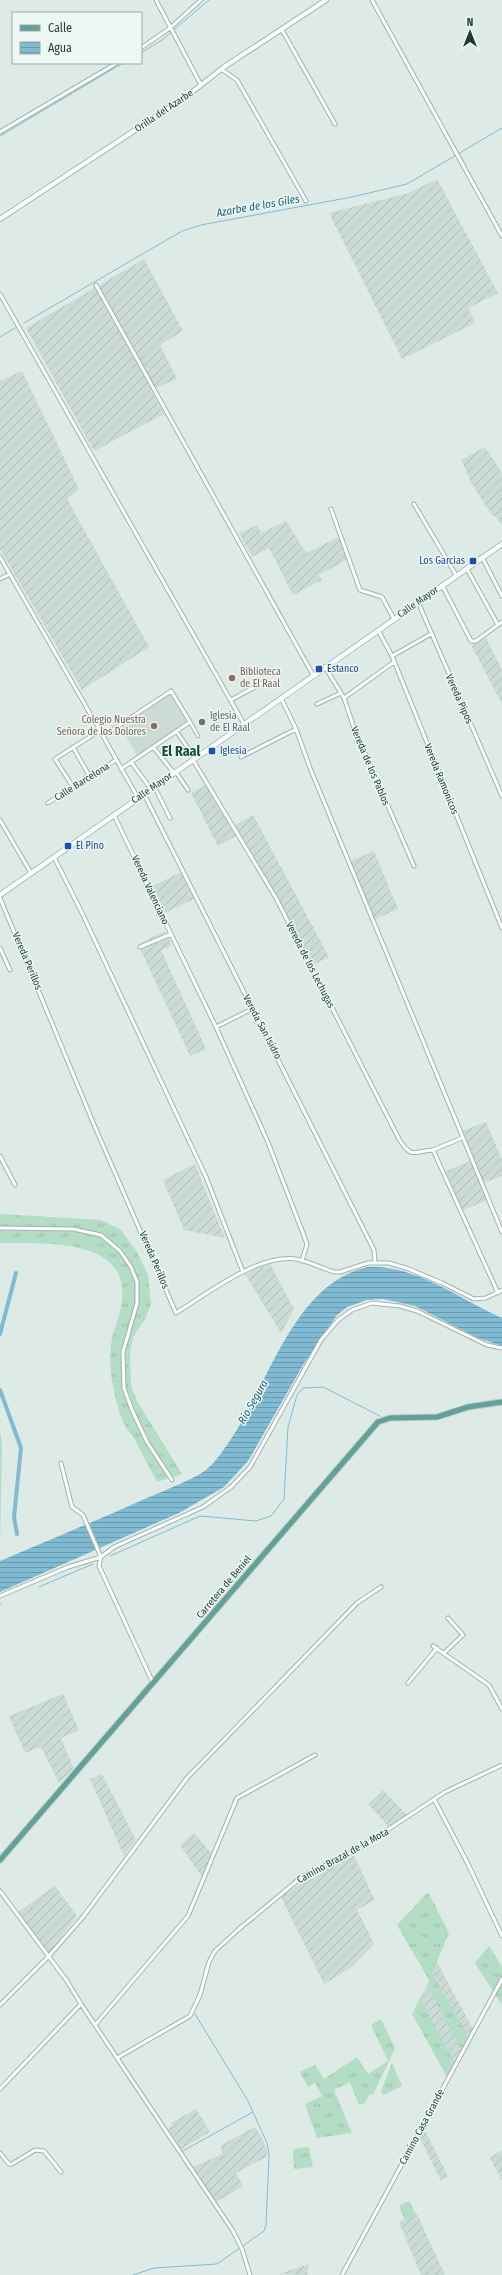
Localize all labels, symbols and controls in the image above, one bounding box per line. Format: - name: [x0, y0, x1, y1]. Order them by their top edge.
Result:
- legend: [12, 12, 142, 64]
- north arrow: [450, 12, 490, 52]
- text: N: [467, 16, 473, 29]
- text: Calle: [48, 21, 72, 35]
- text: Agua: [48, 41, 72, 55]
- street label: Orilla del Azarbe: [133, 87, 196, 135]
- water label: Azarbe de los Giles: [214, 192, 301, 220]
- place label: Los Garcias: [419, 555, 465, 567]
- marker: Los Garcias: [468, 556, 478, 566]
- street label: Calle Mayor: [395, 583, 441, 620]
- place label: Estanco: [327, 663, 359, 675]
- marker: Estanco: [314, 664, 324, 674]
- place label: Biblioteca de El Raal: [240, 666, 281, 690]
- street label: Vereda Pipos: [443, 672, 475, 726]
- marker: Biblioteca de El Raal: [227, 673, 237, 683]
- place label: Iglesia de El Raal: [210, 710, 250, 734]
- place label: Colegio Nuestra Señora de los Dolores: [57, 714, 146, 738]
- marker: Iglesia de El Raal: [197, 717, 207, 727]
- marker: Colegio Nuestra Señora de los Dolores: [149, 721, 159, 731]
- street label: Vereda de los Pablos: [348, 725, 392, 807]
- street label: Vereda Ramonicos: [421, 742, 461, 816]
- district label: El Raal: [162, 743, 200, 760]
- place label: Iglesia: [220, 745, 247, 757]
- marker: Iglesia: [207, 746, 217, 756]
- street label: Calle Barcelona: [52, 760, 112, 804]
- street label: Calle Mayor: [129, 769, 175, 806]
- place label: El Pino: [76, 840, 104, 852]
- marker: El Pino: [63, 841, 73, 851]
- street label: Vereda Valenciano: [129, 853, 171, 927]
- street label: Vereda de los Lechugas: [283, 920, 337, 1010]
- street label: Vereda Perillos: [10, 930, 44, 992]
- street label: Vereda San Isidro: [240, 993, 284, 1061]
- street label: Vereda Perillos: [137, 1229, 171, 1291]
- water label: Río Segura: [235, 1378, 271, 1426]
- street label: Carretera de Beniel: [194, 1553, 254, 1621]
- street label: Camino Brazal de la Mota: [295, 1826, 391, 1886]
- street label: Camino Casa Grande: [397, 2087, 447, 2167]

